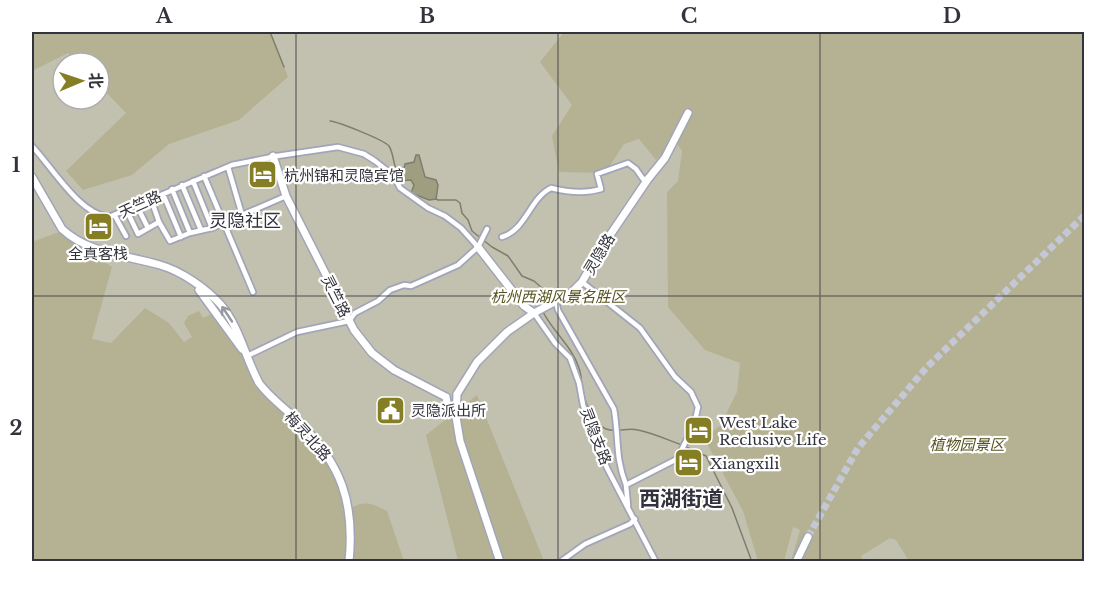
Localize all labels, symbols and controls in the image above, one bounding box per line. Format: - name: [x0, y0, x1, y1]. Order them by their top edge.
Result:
- text: A: [155, 4, 173, 28]
- text: B: [419, 4, 435, 28]
- text: C: [681, 4, 697, 28]
- text: D: [943, 4, 961, 28]
- north arrow: [51, 51, 111, 111]
- text: 北: [86, 72, 106, 89]
- text: 1: [12, 153, 21, 177]
- hotel icon: 杭州锦和灵隐宾馆: [247, 159, 279, 191]
- place label: 杭州锦和灵隐宾馆: [284, 166, 404, 185]
- street label: 天竺路: [116, 186, 164, 222]
- hotel icon: 全真客栈: [82, 210, 114, 242]
- district label: 灵隐社区: [209, 210, 281, 232]
- street label: 灵隐路: [579, 230, 619, 278]
- place label: 全真客栈: [68, 244, 128, 263]
- street label: 灵竺路: [317, 272, 355, 320]
- park label: 杭州西湖风景名胜区: [490, 287, 627, 306]
- one-way arrow: [221, 306, 233, 323]
- public building icon: 灵隐派出所: [374, 394, 406, 426]
- place label: 灵隐派出所: [411, 401, 486, 420]
- street label: 灵隐支路: [576, 405, 616, 467]
- street label: 梅灵北路: [281, 407, 335, 465]
- place label: West Lake Reclusive Life: [718, 413, 826, 449]
- hotel icon: West Lake Reclusive Life: [682, 415, 714, 447]
- text: 2: [9, 416, 23, 440]
- park label: 植物园景区: [929, 435, 1006, 454]
- hotel icon: Xiangxili: [673, 447, 705, 479]
- place label: Xiangxili: [710, 454, 779, 473]
- district label: 西湖街道: [639, 486, 723, 512]

